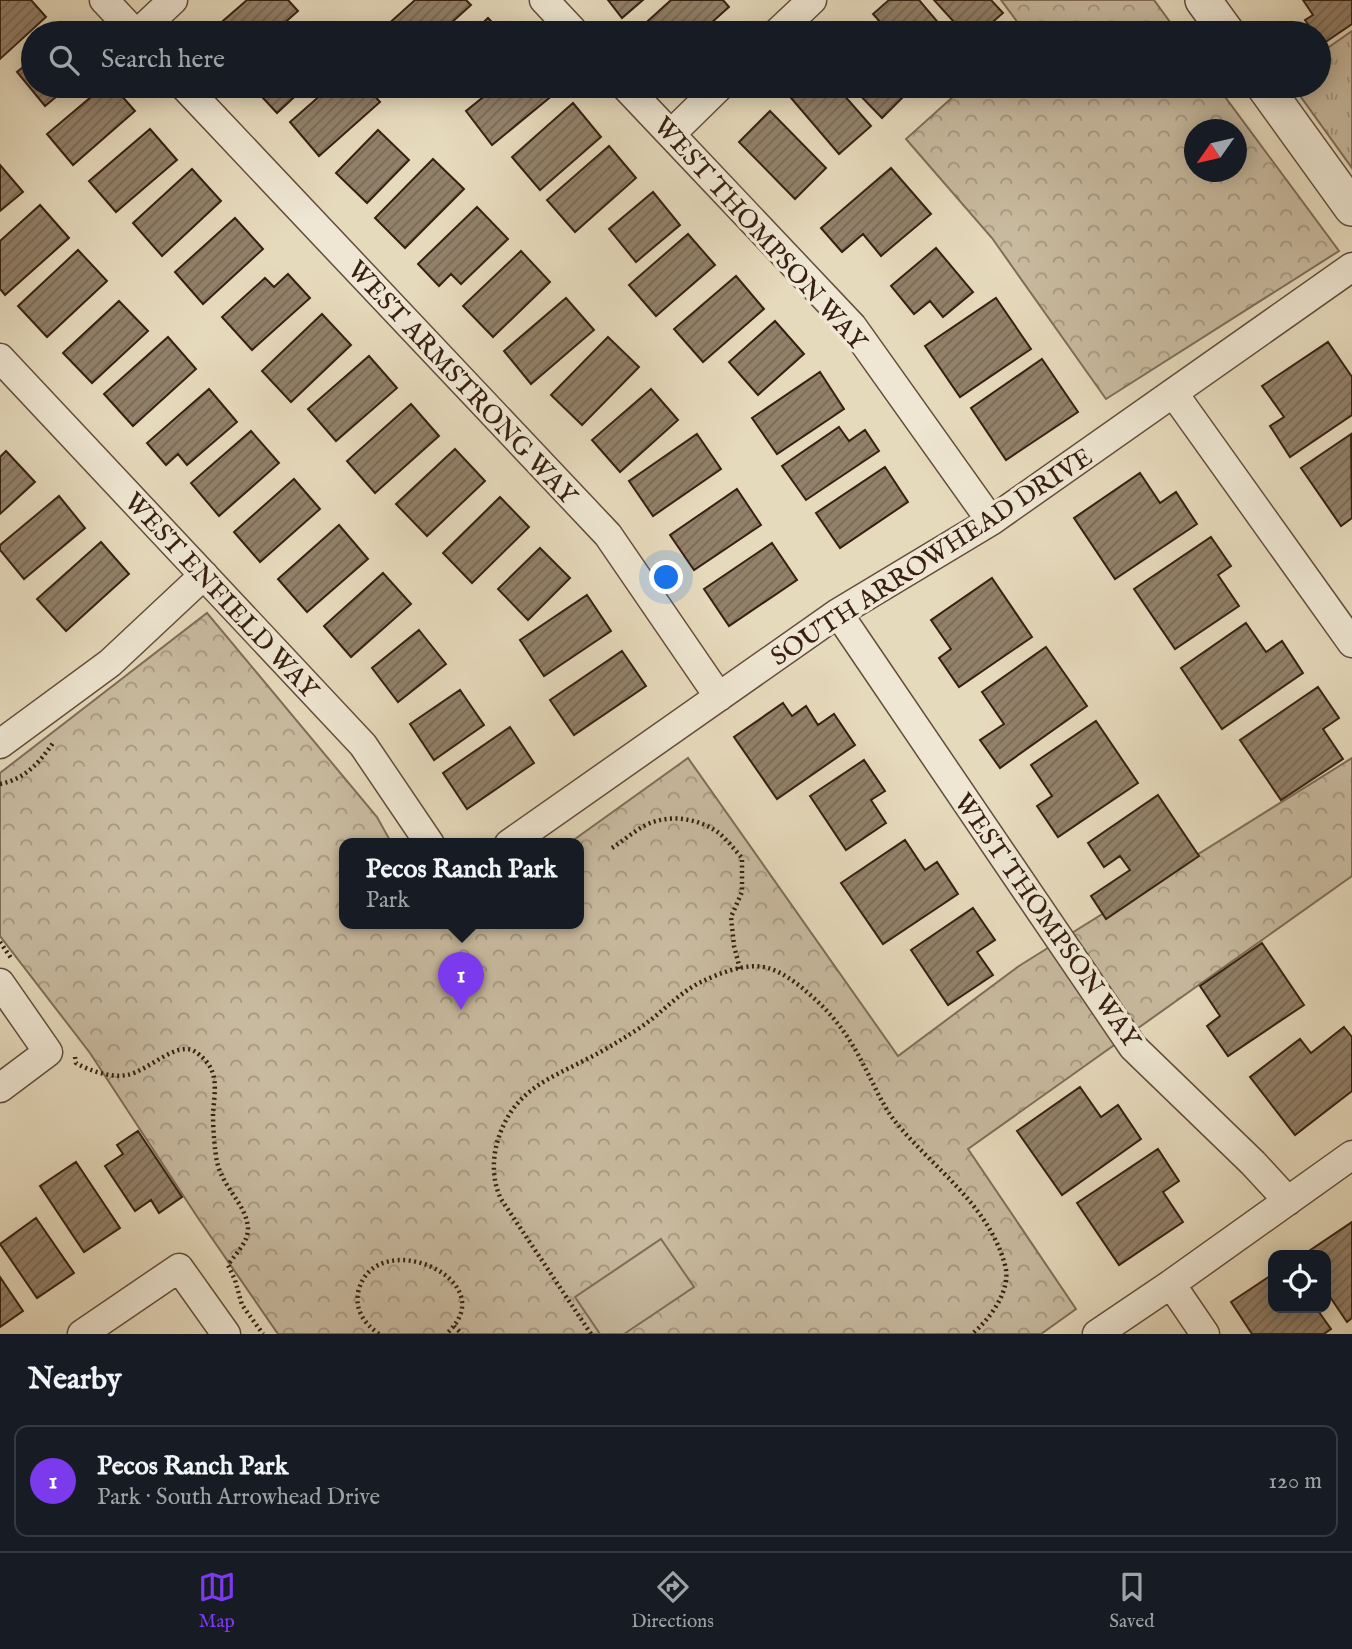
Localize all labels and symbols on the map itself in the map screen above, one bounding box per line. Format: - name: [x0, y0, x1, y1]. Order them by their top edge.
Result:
- street label: WEST THOMPSON WAY: [646, 110, 875, 359]
- north arrow: [1184, 119, 1247, 182]
- street label: WEST ARMSTRONG WAY: [340, 254, 585, 513]
- street label: SOUTH ARROWHEAD DRIVE: [765, 441, 1099, 674]
- street label: WEST ENFIELD WAY: [117, 486, 326, 707]
- your location: [649, 560, 683, 594]
- street label: WEST THOMPSON WAY: [946, 787, 1148, 1056]
- pin: 1: [438, 952, 484, 1010]

